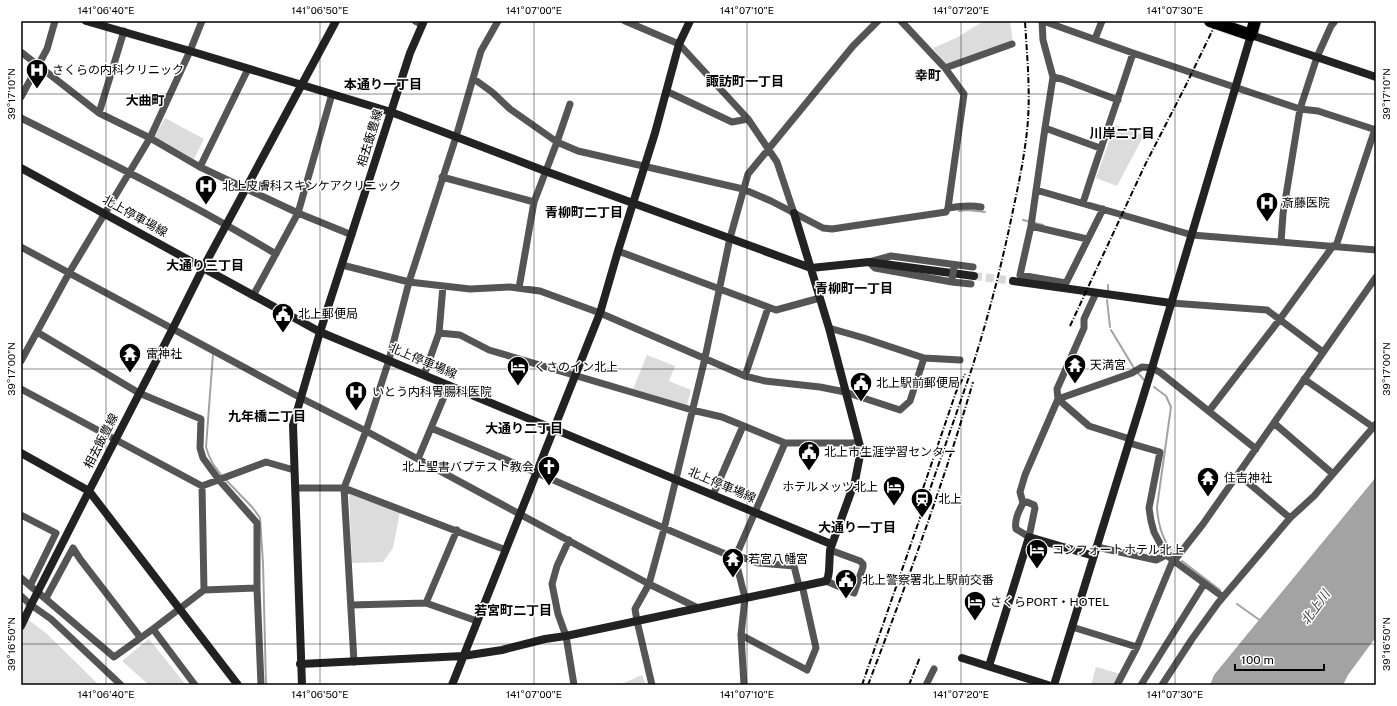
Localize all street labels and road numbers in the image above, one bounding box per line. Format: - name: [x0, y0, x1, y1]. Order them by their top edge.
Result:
- street label: 相去飯豊線: [355, 107, 385, 169]
- street label: 北上停車場線: [100, 192, 170, 240]
- street label: 北上停車場線: [387, 340, 459, 382]
- street label: 相去飯豊線: [81, 411, 121, 471]
- street label: 北上停車場線: [686, 464, 758, 506]

